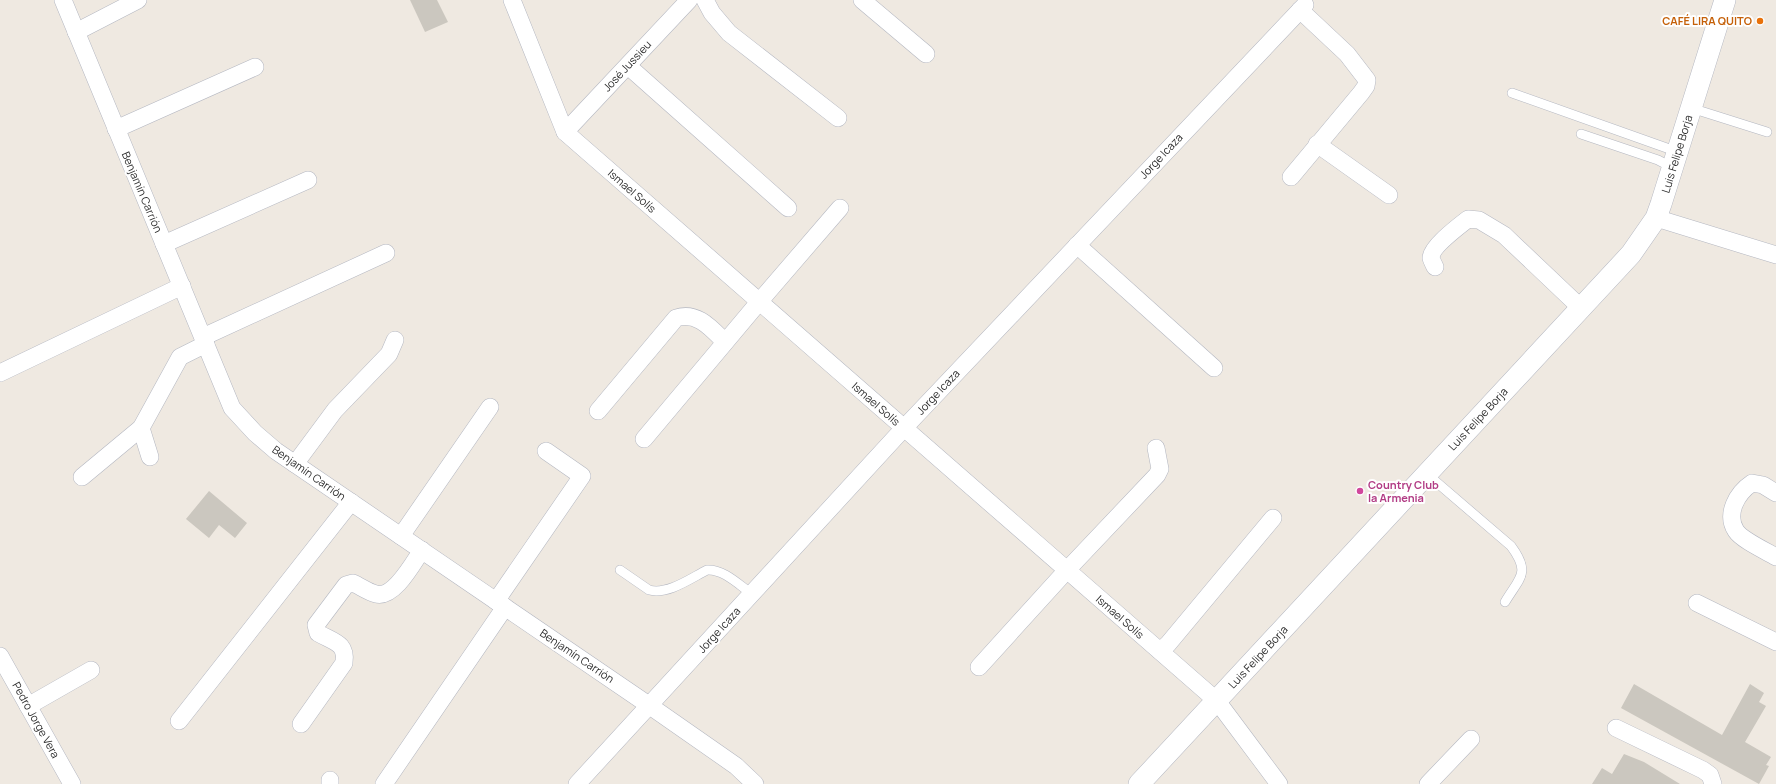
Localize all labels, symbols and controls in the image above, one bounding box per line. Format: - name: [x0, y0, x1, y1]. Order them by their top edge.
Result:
- place label: CAFÉ LIRA QUITO: [1662, 13, 1752, 28]
- marker: CAFÉ LIRA QUITO: [1755, 16, 1765, 26]
- street label: José Jussieu: [599, 37, 654, 94]
- street label: Luis Felipe Borja: [1658, 113, 1696, 195]
- street label: Jorge Icaza: [1136, 130, 1186, 182]
- street label: Benjamín Carrión: [119, 149, 166, 235]
- street label: Ismael Solís: [605, 166, 660, 216]
- street label: Jorge Icaza: [913, 366, 963, 418]
- street label: Ismael Solís: [849, 379, 904, 429]
- street label: Luis Felipe Borja: [1445, 384, 1511, 453]
- street label: Benjamín Carrión: [270, 442, 349, 504]
- place label: Country Club la Armenia: [1368, 477, 1439, 505]
- marker: Country Club la Armenia: [1355, 486, 1365, 496]
- street label: Ismael Solís: [1093, 592, 1148, 642]
- street label: Jorge Icaza: [694, 604, 743, 656]
- street label: Luis Felipe Borja: [1225, 622, 1291, 691]
- street label: Benjamín Carrión: [537, 625, 617, 686]
- street label: Pedro Jorge Vera: [9, 679, 64, 761]

